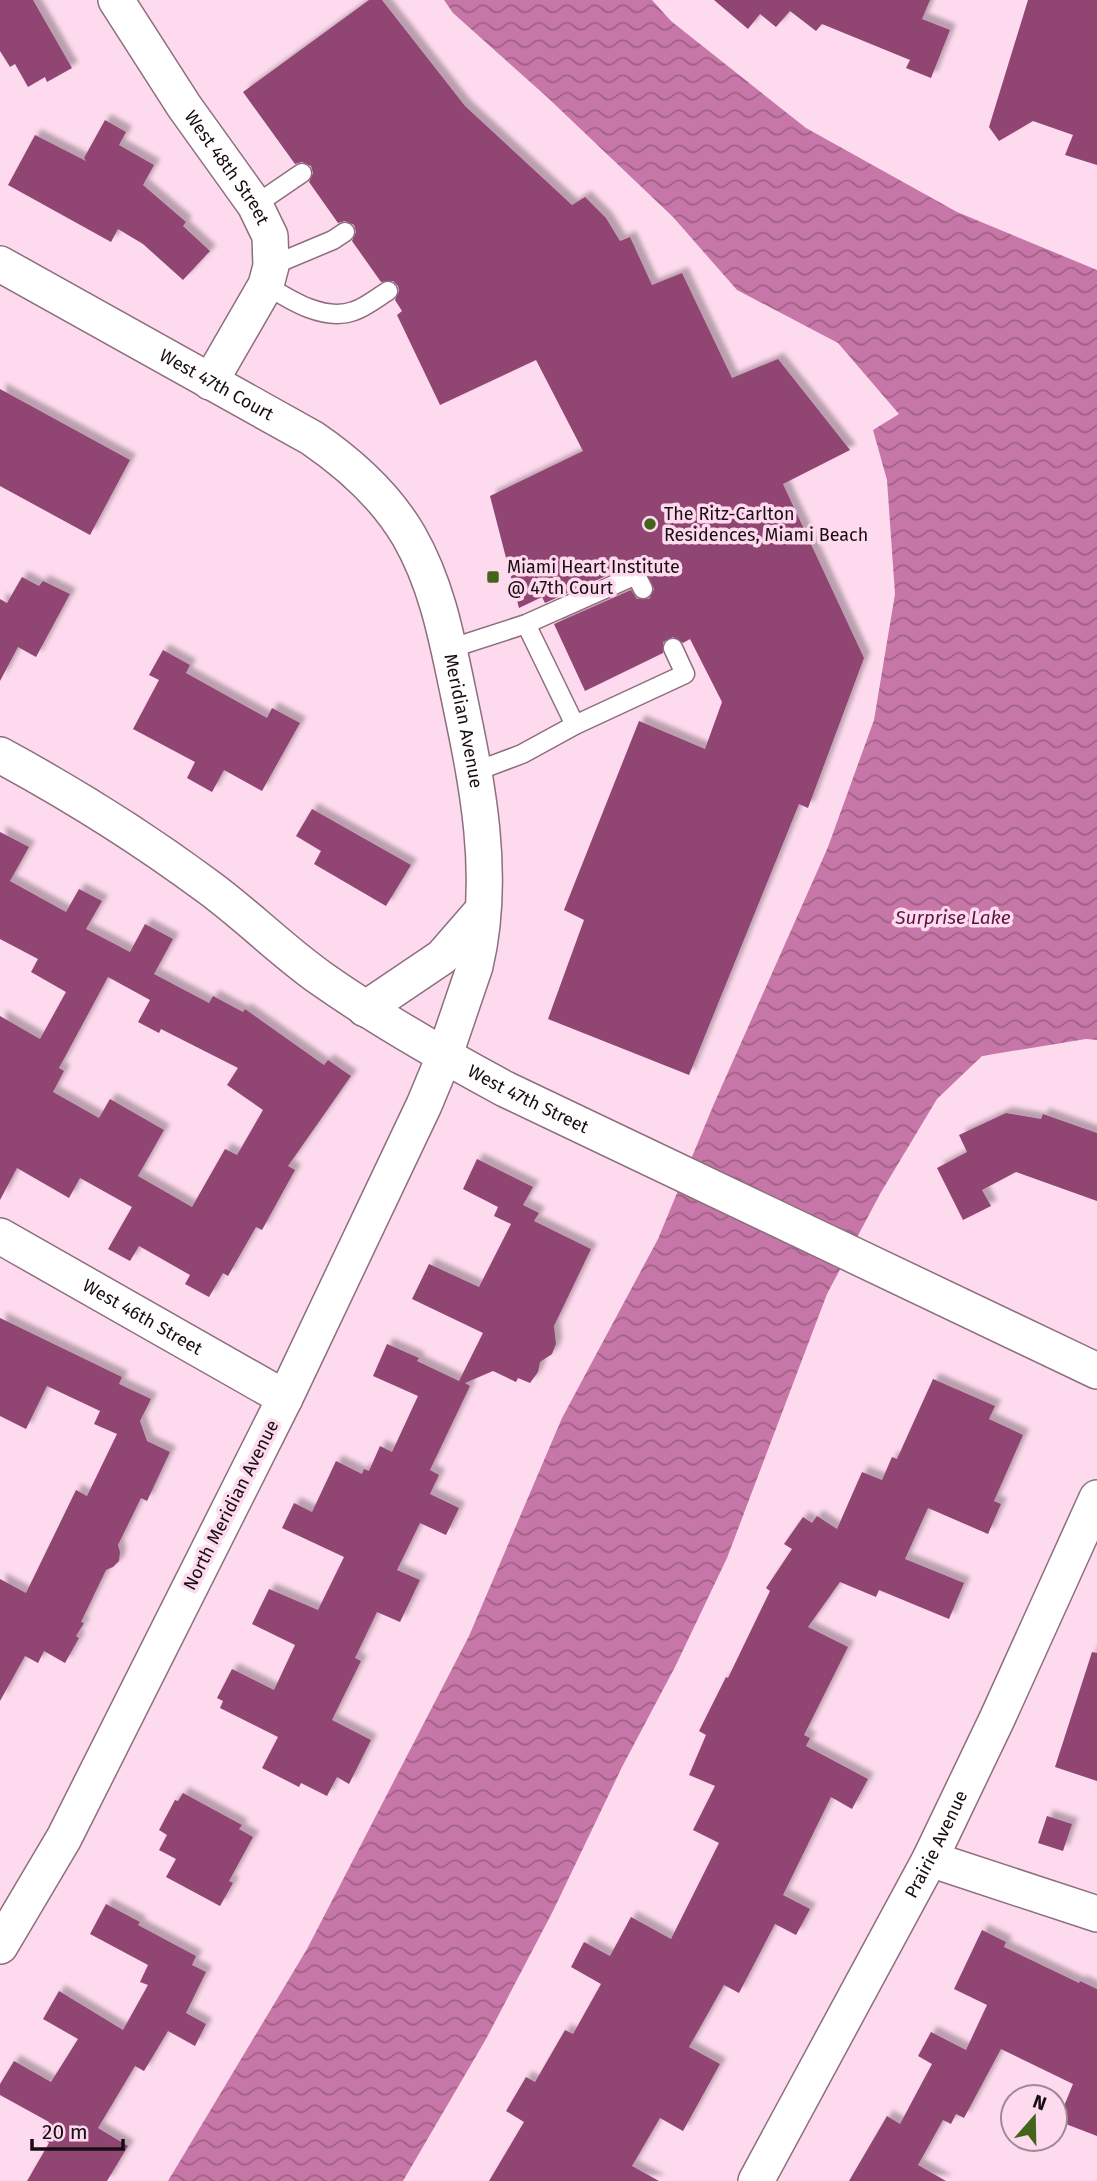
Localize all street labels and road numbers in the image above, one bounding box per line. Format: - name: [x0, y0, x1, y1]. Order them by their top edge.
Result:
- street label: West 48th Street: [180, 106, 274, 229]
- street label: West 47th Court: [156, 344, 278, 426]
- street label: Meridian Avenue: [439, 652, 487, 790]
- street label: West 47th Street: [464, 1060, 593, 1138]
- street label: West 46th Street: [79, 1274, 207, 1360]
- street label: North Meridian Avenue: [178, 1416, 284, 1594]
- street label: Prairie Avenue: [900, 1787, 972, 1902]

